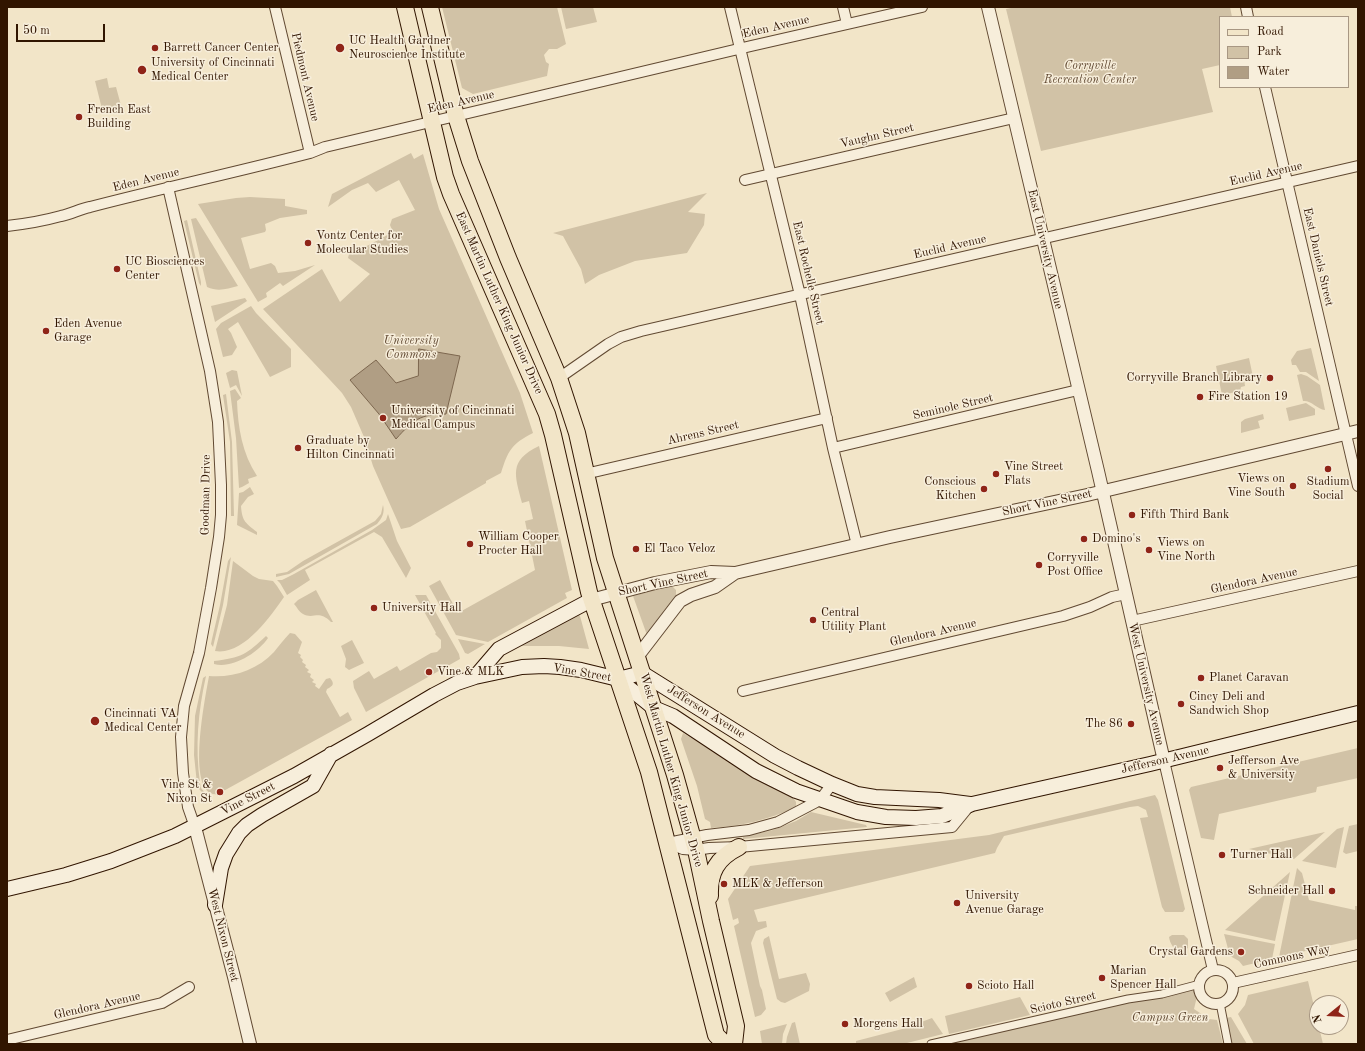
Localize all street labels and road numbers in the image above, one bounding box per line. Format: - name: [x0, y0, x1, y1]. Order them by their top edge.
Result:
- street label: Eden Avenue: [741, 12, 811, 42]
- street label: Piedmont Avenue: [288, 31, 322, 123]
- street label: Eden Avenue: [426, 87, 496, 117]
- street label: Vaughn Street: [839, 121, 915, 151]
- street label: Euclid Avenue: [1228, 159, 1304, 189]
- street label: Eden Avenue: [111, 165, 181, 195]
- street label: East University Avenue: [1024, 188, 1066, 310]
- street label: East Daniels Street: [1300, 206, 1336, 308]
- street label: East Martin Luther King Junior Drive: [452, 209, 546, 397]
- street label: East Rochelle Street: [789, 220, 827, 326]
- street label: Euclid Avenue: [912, 232, 988, 262]
- street label: Seminole Street: [911, 391, 995, 423]
- street label: Ahrens Street: [666, 418, 740, 448]
- street label: Goodman Drive: [198, 454, 214, 536]
- street label: Short Vine Street: [1001, 486, 1093, 520]
- street label: Glendora Avenue: [1209, 565, 1299, 597]
- street label: Short Vine Street: [617, 566, 709, 600]
- street label: Glendora Avenue: [888, 616, 978, 650]
- street label: West University Avenue: [1125, 621, 1167, 747]
- street label: Vine Street: [552, 661, 612, 685]
- street label: West Martin Luther King Junior Drive: [636, 671, 706, 869]
- street label: Jefferson Avenue: [664, 682, 748, 742]
- street label: Jefferson Avenue: [1120, 743, 1210, 777]
- street label: Vine Street: [218, 779, 278, 819]
- street label: West Nixon Street: [204, 887, 242, 983]
- street label: Commons Way: [1252, 942, 1332, 972]
- street label: Scioto Street: [1029, 988, 1097, 1018]
- street label: Glendora Avenue: [52, 989, 142, 1023]

